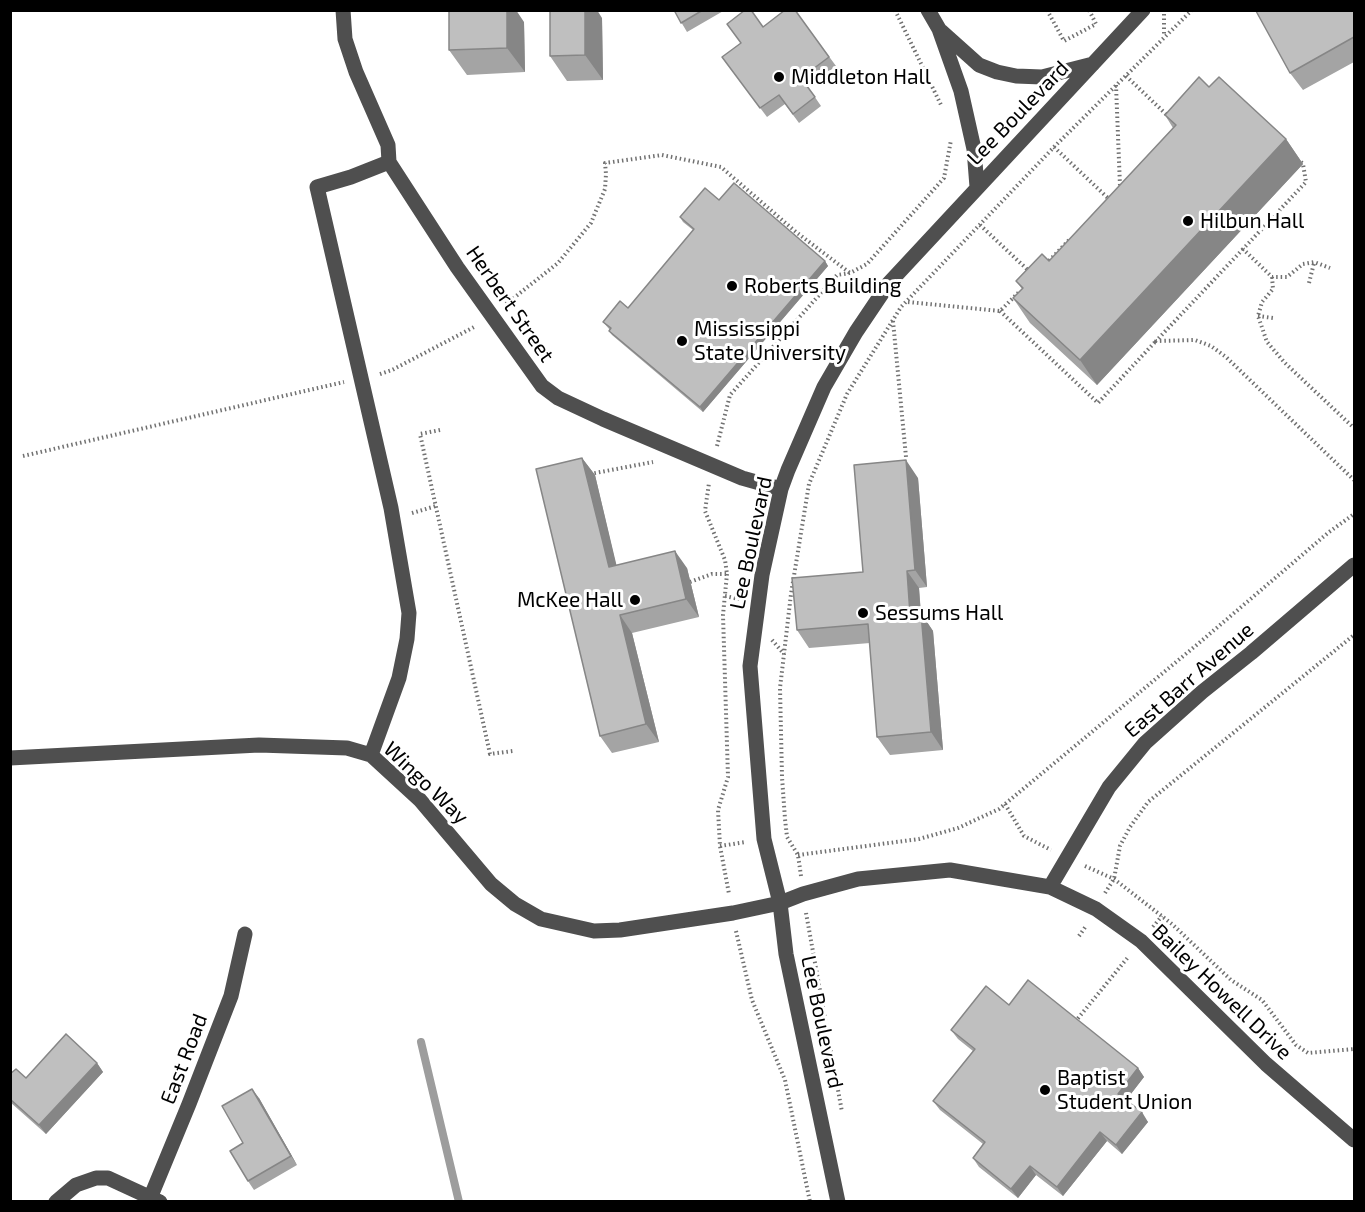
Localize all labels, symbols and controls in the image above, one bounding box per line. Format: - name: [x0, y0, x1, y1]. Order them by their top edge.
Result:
- street label: Lee Boulevard: [962, 56, 1074, 170]
- place label: Middleton Hall: [791, 64, 931, 90]
- marker: Middleton Hall: [772, 70, 786, 84]
- place label: Hilbun Hall: [1200, 208, 1304, 234]
- marker: Hilbun Hall: [1181, 214, 1195, 228]
- street label: Herbert Street: [461, 241, 559, 367]
- place label: Roberts Building: [744, 273, 901, 299]
- marker: Roberts Building: [725, 279, 739, 293]
- place label: Mississippi State University: [694, 316, 846, 366]
- marker: Mississippi State University: [675, 334, 689, 348]
- street label: Lee Boulevard: [725, 474, 777, 612]
- place label: McKee Hall: [517, 587, 623, 613]
- marker: McKee Hall: [628, 593, 642, 607]
- place label: Sessums Hall: [875, 600, 1003, 626]
- marker: Sessums Hall: [856, 606, 870, 620]
- street label: East Barr Avenue: [1119, 617, 1259, 743]
- street label: Wingo Way: [378, 736, 474, 830]
- street label: Bailey Howell Drive: [1147, 919, 1297, 1065]
- street label: Lee Boulevard: [796, 953, 848, 1091]
- street label: East Road: [155, 1010, 213, 1108]
- place label: Baptist Student Union: [1057, 1065, 1192, 1115]
- marker: Baptist Student Union: [1038, 1083, 1052, 1097]

